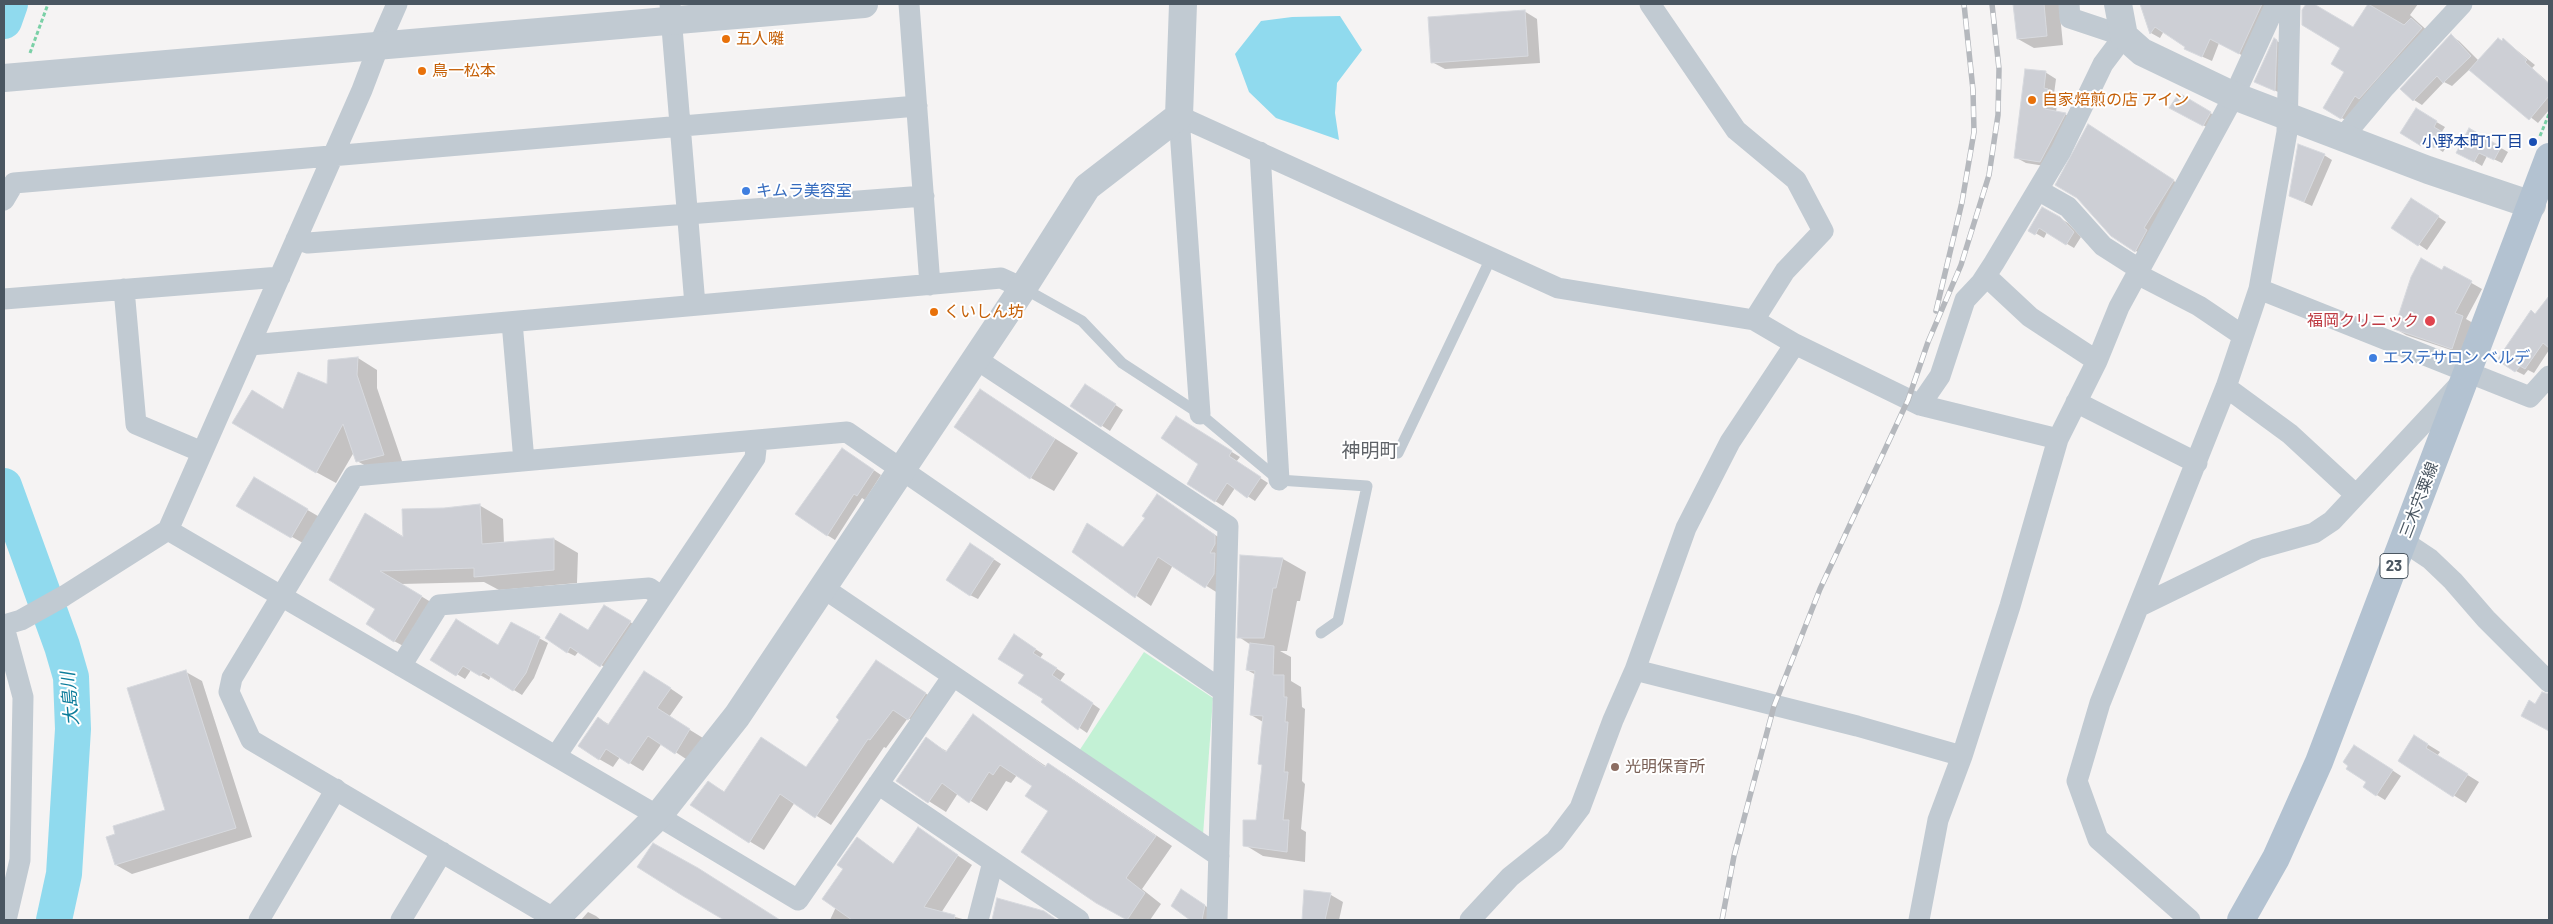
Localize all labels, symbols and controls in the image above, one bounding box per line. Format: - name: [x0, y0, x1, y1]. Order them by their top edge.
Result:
- place label: 五人囃: [736, 29, 784, 49]
- marker: 五人囃: [720, 33, 732, 45]
- place label: 鳥一松本: [432, 61, 496, 81]
- marker: 鳥一松本: [416, 65, 428, 77]
- place label: 自家焙煎の店 アイン: [2042, 90, 2189, 110]
- marker: 自家焙煎の店 アイン: [2026, 94, 2038, 106]
- place label: 小野本町1丁目: [2421, 132, 2523, 152]
- marker: 小野本町1丁目: [2527, 136, 2539, 148]
- place label: キムラ美容室: [756, 181, 852, 201]
- marker: キムラ美容室: [740, 185, 752, 197]
- place label: くいしん坊: [944, 302, 1024, 322]
- marker: くいしん坊: [928, 306, 940, 318]
- place label: 福岡クリニック: [2307, 311, 2419, 331]
- marker: 福岡クリニック: [2423, 314, 2437, 328]
- place label: エステサロン ベルデ: [2383, 348, 2530, 368]
- marker: エステサロン ベルデ: [2367, 352, 2379, 364]
- district label: 神明町: [1342, 440, 1398, 462]
- street label: 三木宍粟線: [2396, 459, 2442, 541]
- road number: 23: [2380, 554, 2408, 578]
- water label: 大島川: [57, 671, 83, 727]
- place label: 光明保育所: [1625, 757, 1705, 777]
- marker: 光明保育所: [1609, 761, 1621, 773]

